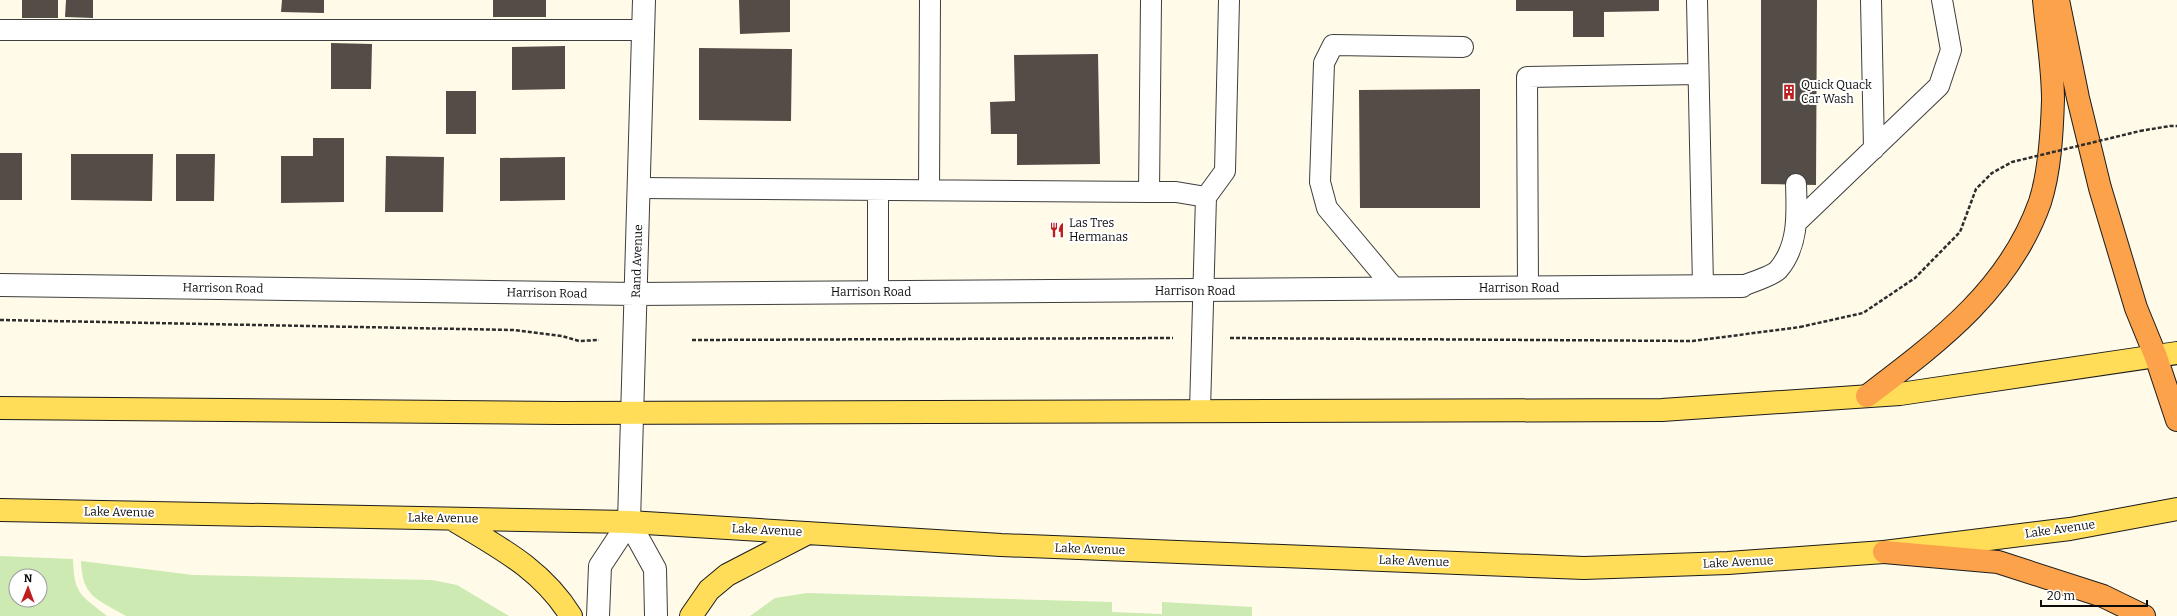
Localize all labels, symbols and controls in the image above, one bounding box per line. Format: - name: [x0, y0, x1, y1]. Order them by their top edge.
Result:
- place label: Quick Quack Car Wash: [1801, 78, 1872, 106]
- building icon: Quick Quack Car Wash: [1780, 83, 1798, 101]
- place label: Las Tres Hermanas: [1069, 216, 1128, 244]
- restaurant icon: Las Tres Hermanas: [1048, 221, 1066, 239]
- street label: Rand Avenue: [629, 224, 645, 298]
- street label: Harrison Road: [183, 280, 263, 296]
- street label: Harrison Road: [1479, 281, 1559, 295]
- street label: Harrison Road: [1155, 284, 1235, 298]
- street label: Harrison Road: [507, 285, 587, 301]
- street label: Harrison Road: [831, 285, 911, 299]
- street label: Lake Avenue: [84, 504, 154, 520]
- street label: Lake Avenue: [408, 510, 478, 526]
- street label: Lake Avenue: [2024, 517, 2096, 541]
- street label: Lake Avenue: [731, 521, 803, 539]
- street label: Lake Avenue: [1054, 541, 1126, 557]
- street label: Lake Avenue: [1378, 553, 1450, 569]
- street label: Lake Avenue: [1702, 553, 1774, 571]
- north arrow: [8, 568, 48, 608]
- text: N: [24, 572, 33, 585]
- scale bar: [2041, 582, 2147, 608]
- text: 20 m: [2047, 589, 2076, 603]

